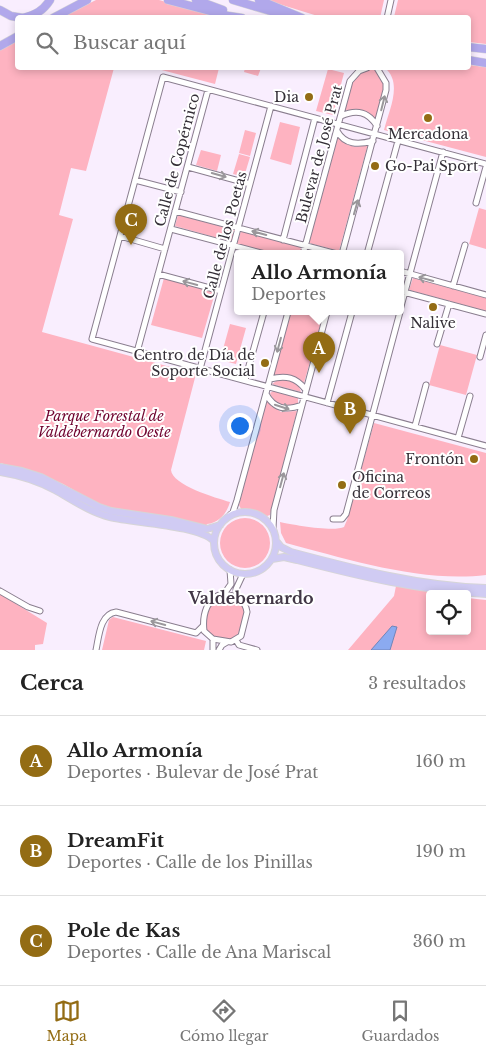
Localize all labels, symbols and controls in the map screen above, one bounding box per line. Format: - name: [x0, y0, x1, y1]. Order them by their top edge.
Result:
- search box: [15, 15, 471, 70]
- icon: search: [33, 29, 61, 57]
- text: Buscar aquí: [73, 31, 186, 54]
- street label: Bulevar de José Prat: [292, 82, 346, 225]
- place label: Dia: [274, 88, 299, 106]
- street label: Calle de Copérnico: [151, 91, 203, 229]
- marker: Dia: [303, 91, 315, 103]
- one-way arrow: [379, 96, 388, 112]
- marker: Mercadona: [422, 112, 434, 124]
- place label: Mercadona: [388, 125, 469, 143]
- place label: Go-Pai Sport: [385, 157, 479, 175]
- marker: Go-Pai Sport: [369, 160, 381, 172]
- street label: Calle de los Poetas: [199, 169, 251, 301]
- one-way arrow: [210, 171, 226, 181]
- one-way arrow: [351, 200, 361, 216]
- pin: C: [115, 204, 147, 245]
- one-way arrow: [251, 228, 267, 238]
- popup: [234, 250, 404, 315]
- text: Allo Armonía: [251, 261, 387, 284]
- one-way arrow: [419, 273, 435, 283]
- one-way arrow: [182, 278, 198, 287]
- text: Deportes: [251, 284, 326, 304]
- marker: Nalive: [427, 301, 439, 313]
- place label: Nalive: [410, 314, 456, 332]
- pin: A: [303, 332, 335, 373]
- one-way arrow: [273, 337, 283, 353]
- place label: Centro de Día de Soporte Social: [133, 346, 255, 380]
- marker: Centro de Día de Soporte Social: [259, 357, 271, 369]
- pin: B: [334, 393, 366, 434]
- one-way arrow: [273, 402, 289, 412]
- park label: Parque Forestal de Valdebernardo Oeste: [37, 407, 171, 441]
- your location: [227, 413, 253, 439]
- place label: Frontón: [405, 450, 464, 468]
- marker: Frontón: [468, 453, 480, 465]
- place label: Oficina de Correos: [352, 468, 431, 502]
- one-way arrow: [278, 473, 287, 489]
- marker: Oficina de Correos: [336, 479, 348, 491]
- district label: Valdebernardo: [187, 588, 314, 608]
- map controls: [426, 590, 471, 635]
- button: locate: [426, 590, 471, 635]
- one-way arrow: [151, 618, 167, 627]
- text: Cerca: [20, 670, 84, 696]
- text: 3 resultados: [368, 673, 466, 693]
- text: Allo Armonía: [67, 739, 203, 762]
- text: A: [30, 751, 42, 771]
- text: 160 m: [415, 751, 466, 771]
- text: Deportes · Bulevar de José Prat: [67, 762, 318, 782]
- text: DreamFit: [67, 829, 164, 852]
- text: B: [30, 841, 42, 861]
- text: 190 m: [415, 841, 466, 861]
- text: Deportes · Calle de los Pinillas: [67, 852, 313, 872]
- text: Pole de Kas: [67, 919, 180, 942]
- text: C: [29, 931, 43, 951]
- text: 360 m: [413, 931, 466, 951]
- text: Deportes · Calle de Ana Mariscal: [67, 942, 331, 962]
- tab: Mapa: [47, 997, 87, 1045]
- tab: Cómo llegar: [180, 997, 268, 1045]
- tab: Guardados: [361, 997, 439, 1045]

